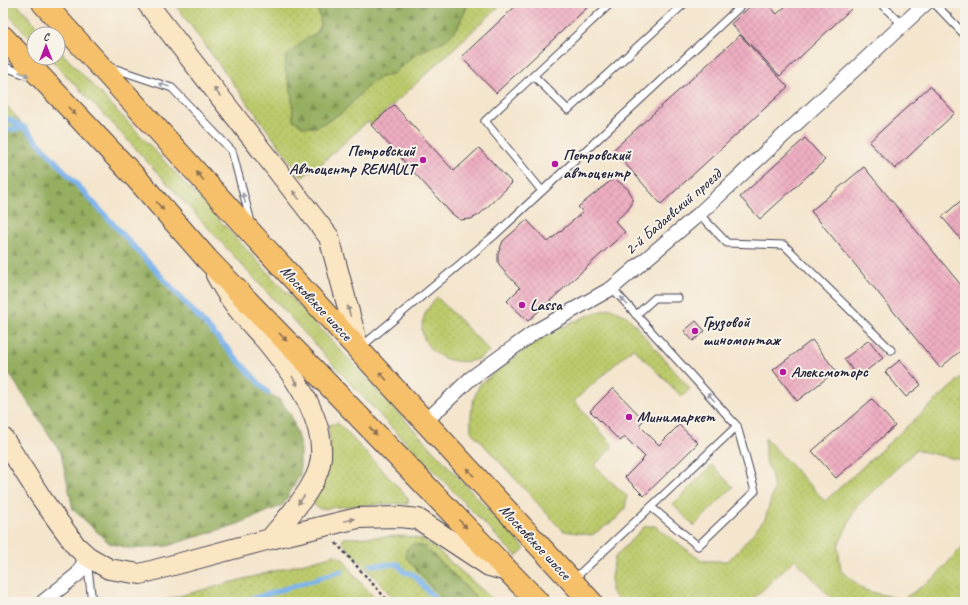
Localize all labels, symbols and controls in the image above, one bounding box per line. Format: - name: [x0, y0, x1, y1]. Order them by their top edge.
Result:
- north arrow: [26, 26, 66, 66]
- text: С: [43, 29, 50, 43]
- one-way arrow: [18, 71, 29, 77]
- one-way arrow: [158, 82, 170, 88]
- one-way arrow: [212, 87, 221, 98]
- one-way arrow: [67, 105, 76, 116]
- place label: Петровский Автоцентр RENAULT: [289, 141, 419, 179]
- place label: Петровский автоцентр: [563, 145, 632, 183]
- marker: Петровский Автоцентр RENAULT: [418, 155, 428, 165]
- marker: Петровский автоцентр: [550, 159, 560, 169]
- street label: 2-й Бадаевский проезд: [621, 164, 726, 259]
- one-way arrow: [195, 171, 205, 181]
- one-way arrow: [292, 189, 301, 200]
- one-way arrow: [241, 192, 247, 204]
- one-way arrow: [156, 200, 165, 211]
- street label: Московское шоссе: [276, 261, 357, 346]
- place label: Lassa: [530, 295, 563, 315]
- one-way arrow: [619, 296, 628, 306]
- marker: Lassa: [517, 300, 527, 310]
- one-way arrow: [346, 305, 352, 317]
- place label: Грузовой шиномонтаж: [703, 312, 782, 350]
- marker: Грузовой шиномонтаж: [690, 326, 700, 336]
- one-way arrow: [278, 332, 287, 342]
- place label: Алексмоторс: [791, 362, 869, 382]
- marker: Алексмоторс: [778, 367, 788, 377]
- one-way arrow: [379, 371, 388, 380]
- one-way arrow: [292, 375, 299, 387]
- one-way arrow: [707, 393, 716, 402]
- place label: Минимаркет: [637, 407, 717, 427]
- marker: Минимаркет: [624, 412, 634, 422]
- one-way arrow: [368, 426, 378, 436]
- one-way arrow: [466, 467, 475, 477]
- one-way arrow: [297, 495, 305, 506]
- street label: Московское шоссе: [495, 500, 576, 585]
- one-way arrow: [342, 516, 355, 522]
- one-way arrow: [458, 519, 468, 529]

